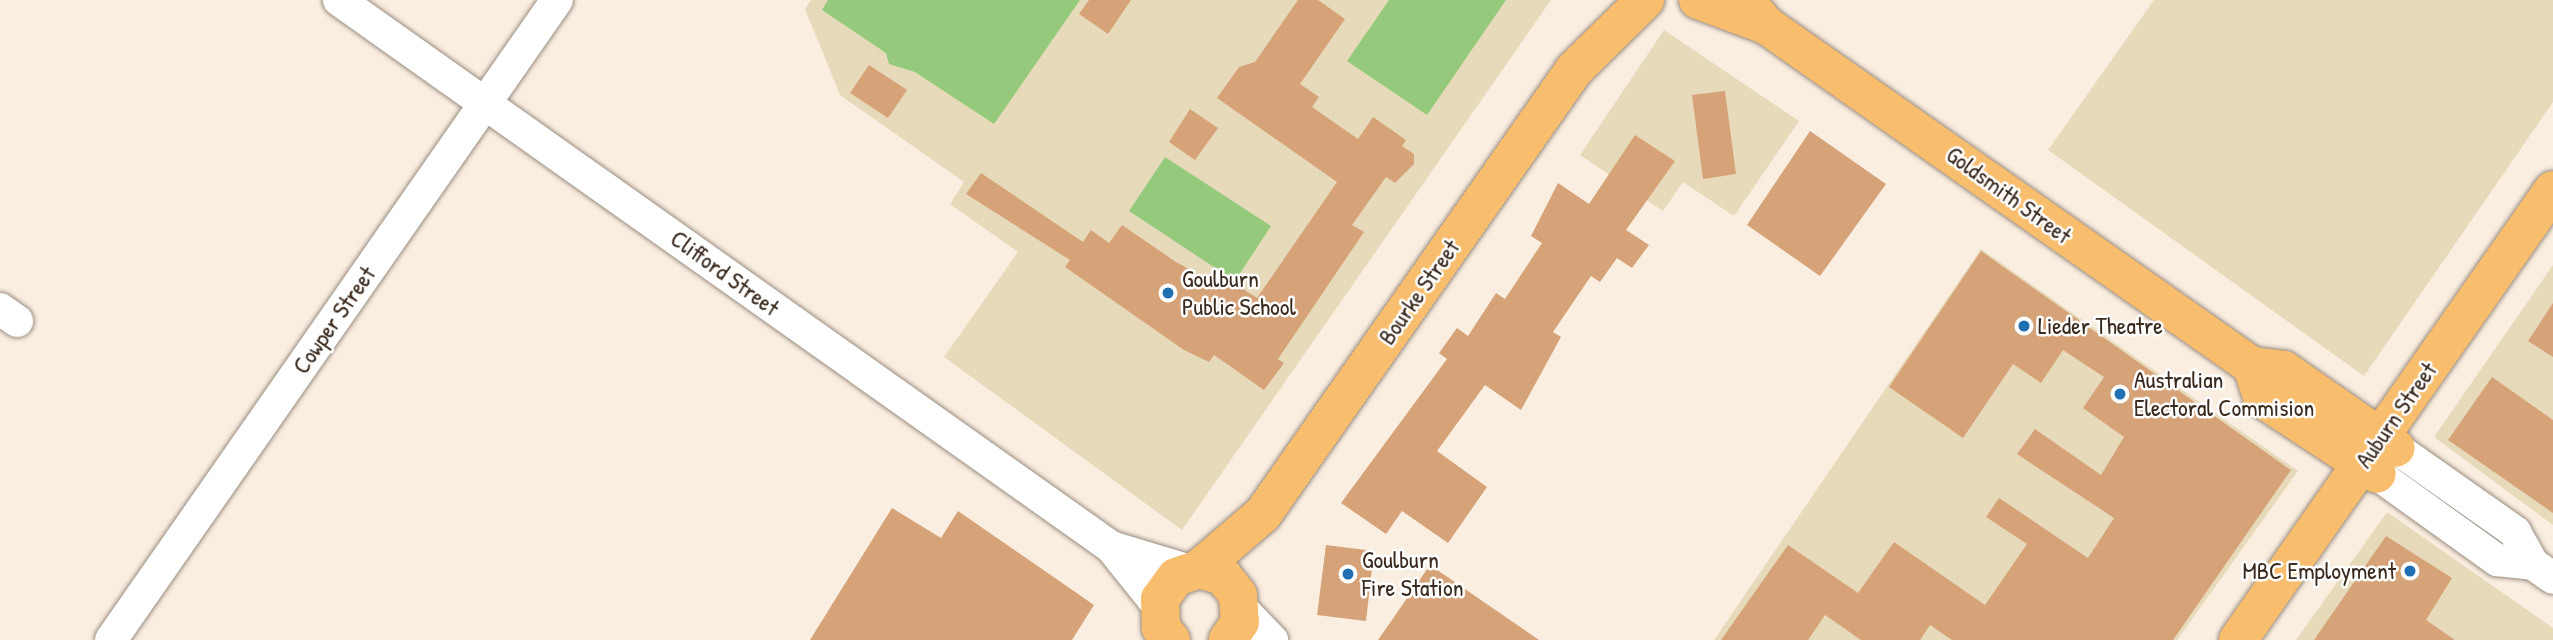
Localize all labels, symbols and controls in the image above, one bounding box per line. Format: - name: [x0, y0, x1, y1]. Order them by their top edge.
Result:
- street label: Goldsmith Street: [1941, 140, 2077, 250]
- street label: Clifford Street: [665, 224, 785, 322]
- street label: Bourke Street: [1372, 234, 1466, 350]
- street label: Cowper Street: [287, 261, 381, 379]
- place label: Goulburn Public School: [1182, 265, 1296, 321]
- marker: Goulburn Public School: [1160, 285, 1176, 301]
- place label: Lieder Theatre: [2038, 312, 2163, 340]
- marker: Lieder Theatre: [2016, 318, 2032, 334]
- street label: Auburn Street: [2349, 357, 2443, 473]
- place label: Australian Electoral Commision: [2134, 366, 2314, 422]
- marker: Australian Electoral Commision: [2112, 386, 2128, 402]
- place label: Goulburn Fire Station: [1362, 546, 1464, 602]
- place label: MBC Employment: [2242, 557, 2396, 585]
- marker: MBC Employment: [2402, 563, 2418, 579]
- marker: Goulburn Fire Station: [1340, 566, 1356, 582]

